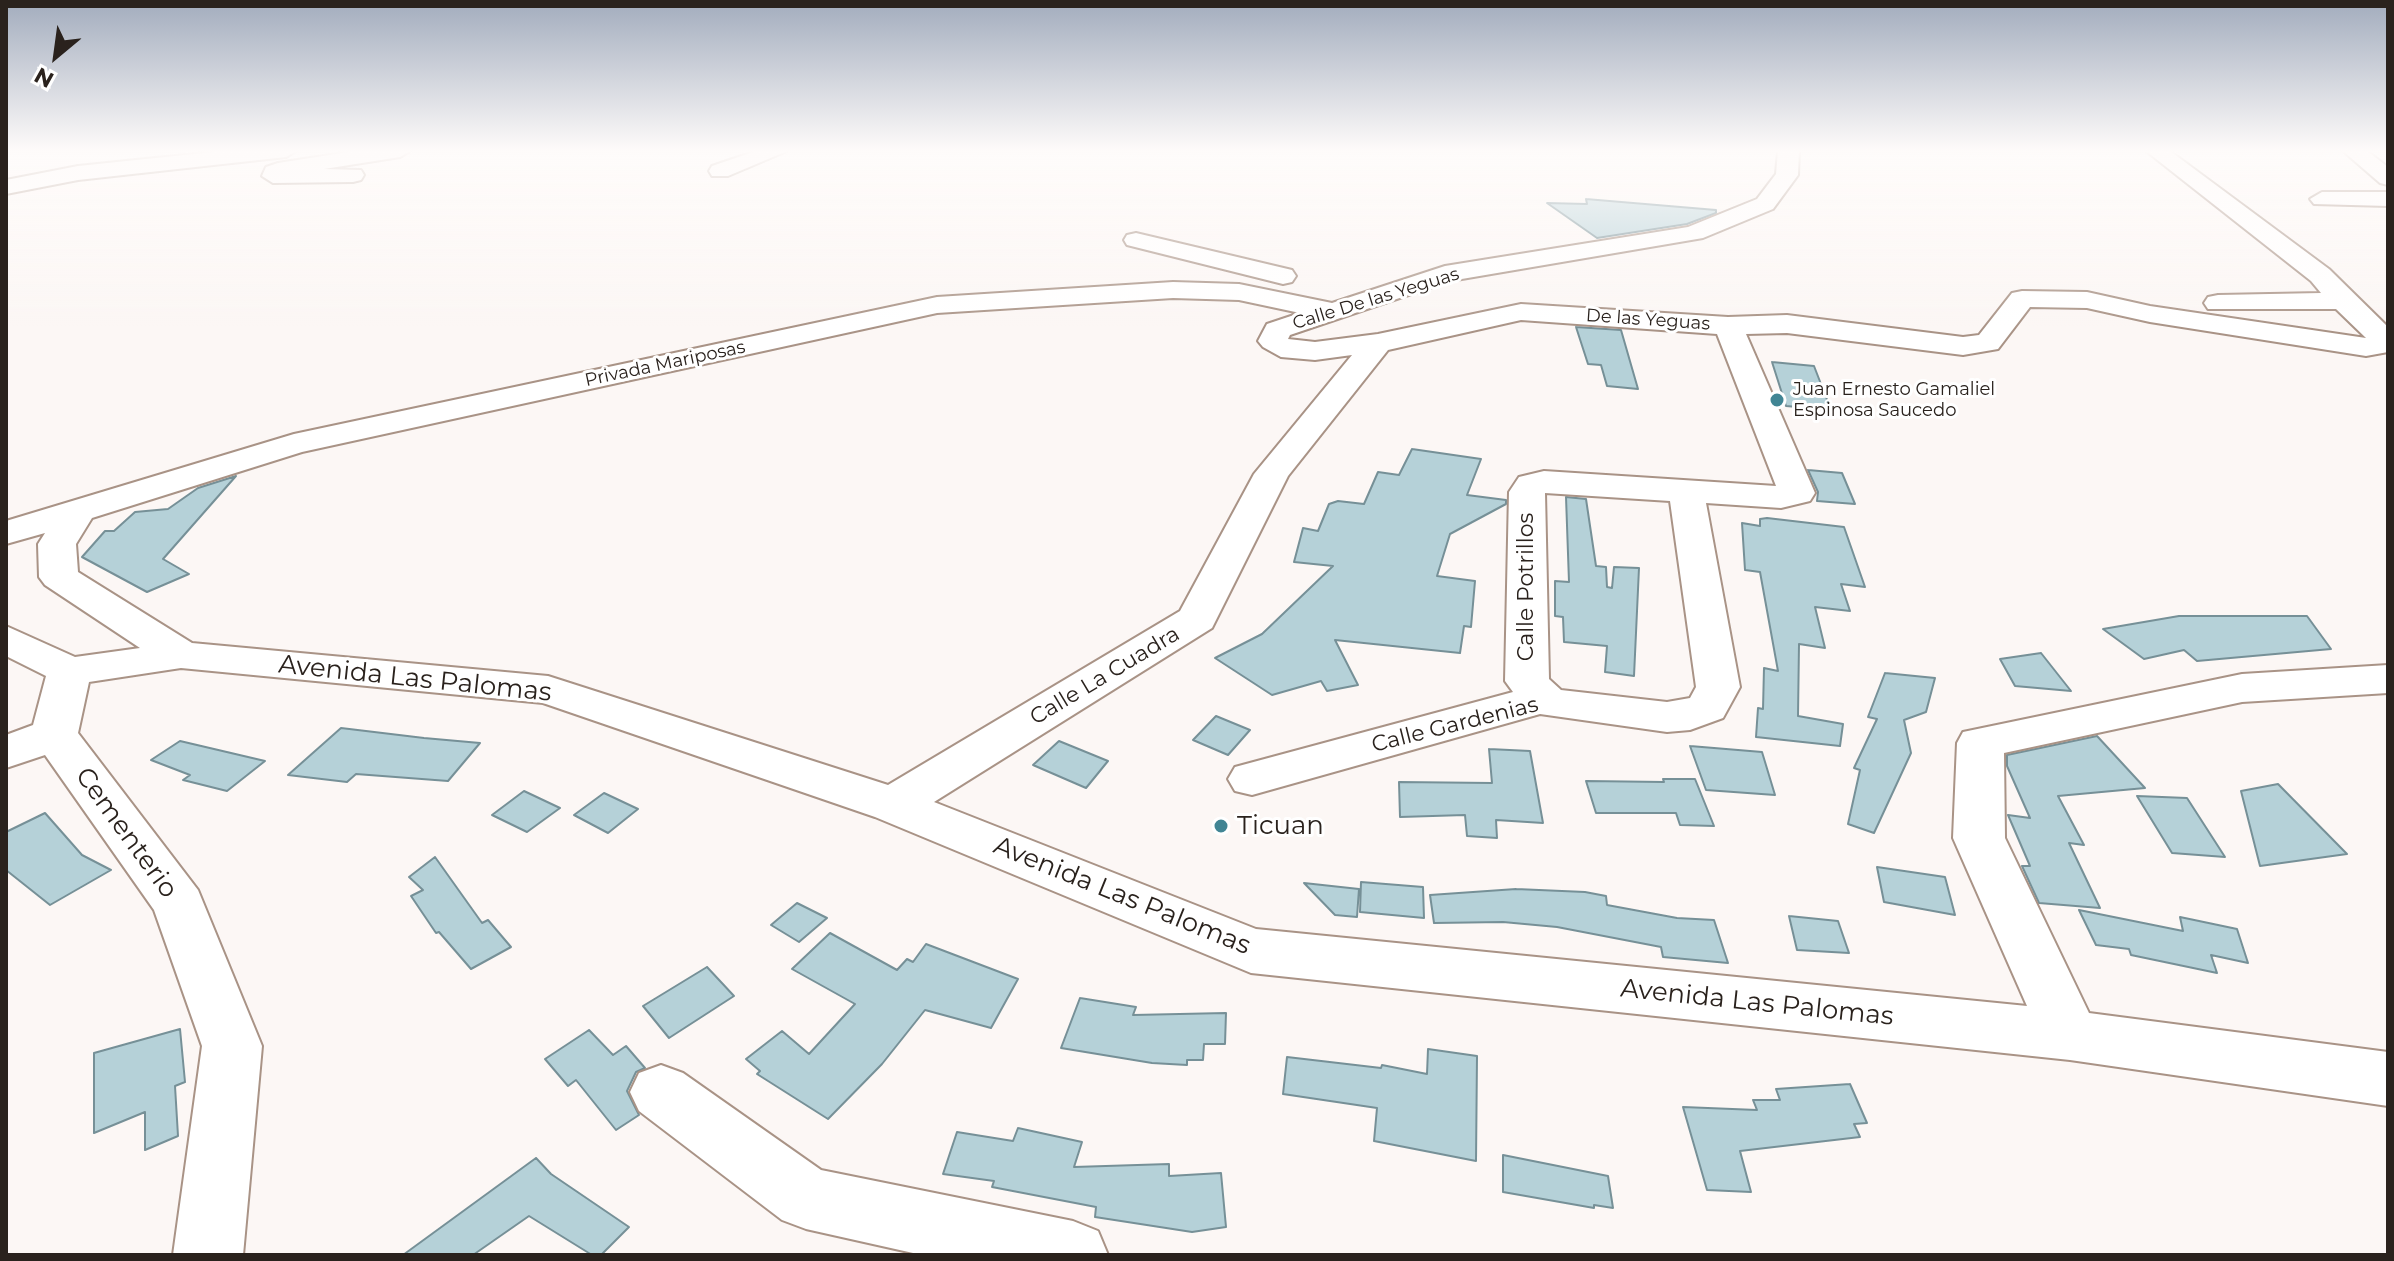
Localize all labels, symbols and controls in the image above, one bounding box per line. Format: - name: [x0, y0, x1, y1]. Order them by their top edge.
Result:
- north arrow: [16, 16, 96, 96]
- text: N: [30, 61, 58, 94]
- street label: Calle De las Yeguas: [1290, 263, 1462, 335]
- street label: De las Yeguas: [1585, 305, 1711, 335]
- street label: Privada Mariposas: [583, 336, 747, 392]
- place label: Juan Ernesto Gamaliel Espinosa Saucedo: [1793, 379, 1995, 422]
- marker: Juan Ernesto Gamaliel Espinosa Saucedo: [1768, 391, 1786, 409]
- street label: Calle Potrillos: [1514, 513, 1540, 661]
- street label: Calle La Cuadra: [1025, 621, 1185, 731]
- street label: Avenida Las Palomas: [277, 649, 553, 709]
- street label: Calle Gardenias: [1369, 692, 1541, 758]
- street label: Cementerio: [68, 762, 184, 904]
- place label: Ticuan: [1237, 810, 1324, 842]
- marker: Ticuan: [1212, 817, 1230, 835]
- street label: Avenida Las Palomas: [989, 830, 1255, 962]
- street label: Avenida Las Palomas: [1619, 973, 1895, 1033]

